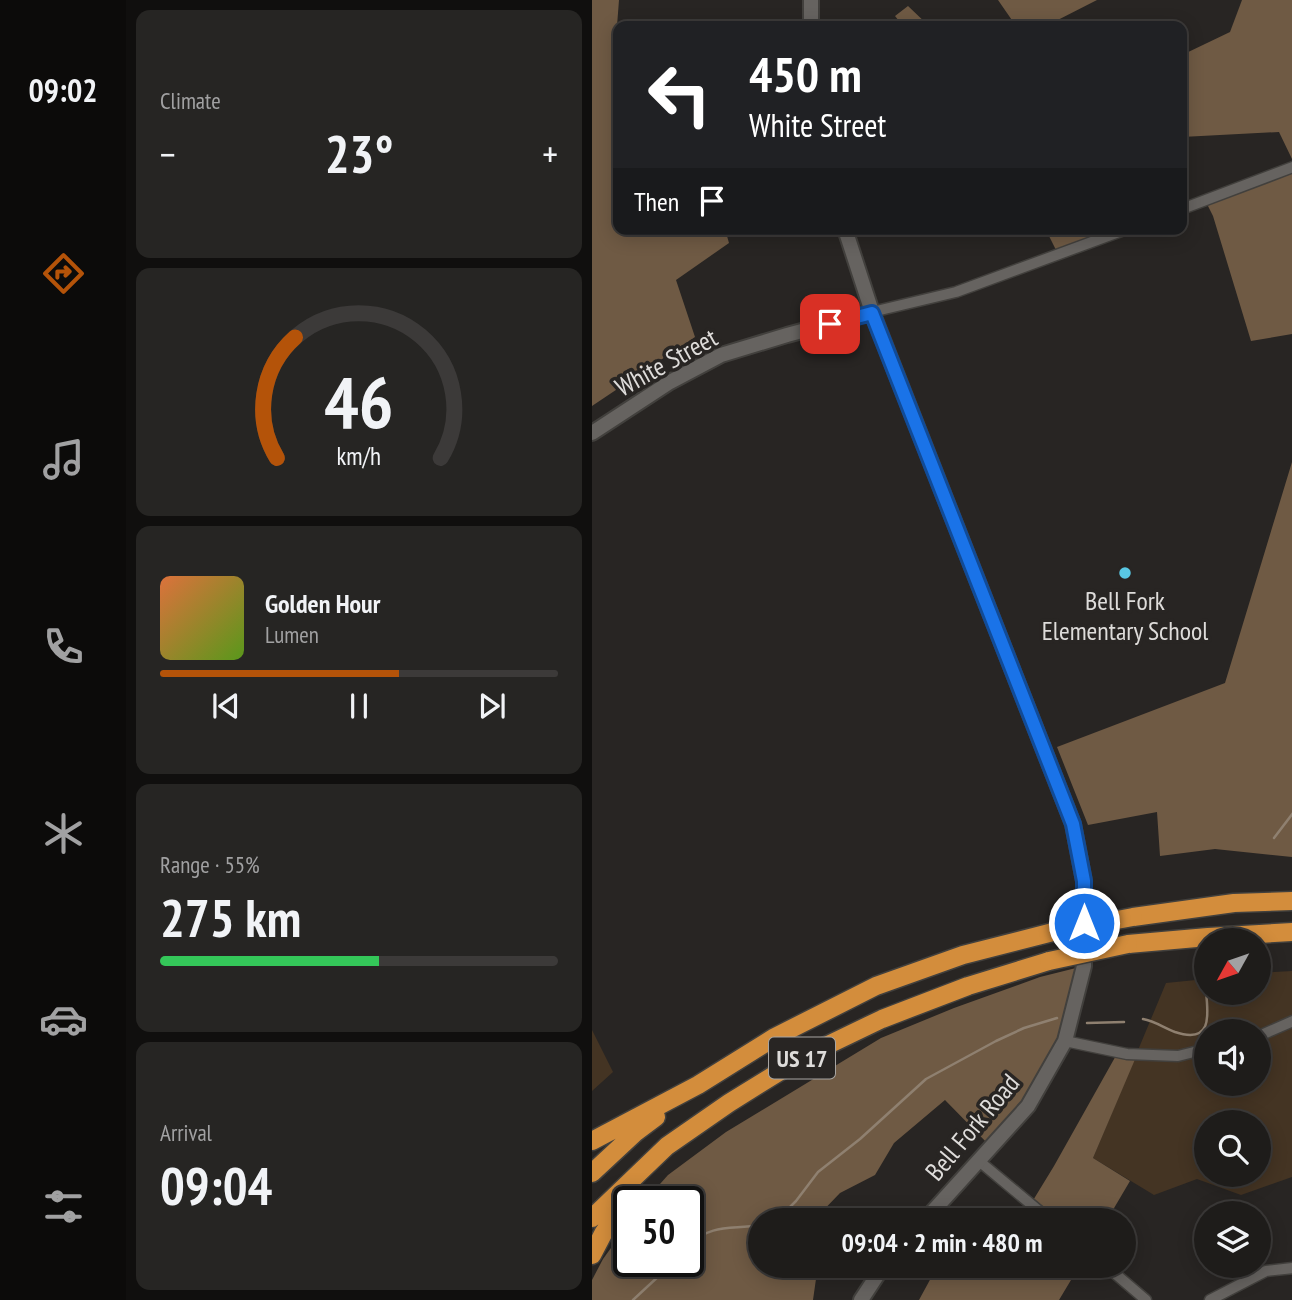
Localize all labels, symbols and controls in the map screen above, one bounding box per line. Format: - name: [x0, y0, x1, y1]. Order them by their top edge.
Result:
- text: 450 m: [749, 42, 862, 106]
- icon: left: [634, 49, 725, 140]
- text: 09:02: [28, 69, 98, 111]
- text: Climate: [160, 86, 221, 115]
- text: White Street: [749, 104, 886, 146]
- text: 23°: [325, 120, 393, 187]
- text: −: [160, 129, 176, 178]
- text: +: [542, 129, 558, 178]
- icon: arrive: [693, 182, 731, 220]
- text: Then: [634, 185, 679, 218]
- icon: directions: [39, 249, 88, 298]
- pin: [800, 294, 860, 354]
- icon: arrive: [811, 305, 849, 343]
- street label: White Street: [609, 321, 723, 403]
- text: 46: [324, 354, 394, 448]
- icon: music: [39, 435, 88, 484]
- text: km/h: [337, 440, 381, 472]
- marker: Bell Fork Elementary School: [1117, 565, 1133, 581]
- place label: Bell Fork Elementary School: [1042, 584, 1208, 647]
- text: Golden Hour: [265, 587, 380, 620]
- text: Lumen: [265, 620, 319, 649]
- icon: phone: [39, 622, 88, 671]
- icon: previous: [207, 687, 245, 725]
- icon: pause: [340, 687, 378, 725]
- icon: next: [473, 687, 511, 725]
- icon: climate: [39, 809, 88, 858]
- text: Range · 55%: [160, 850, 260, 879]
- text: 275 km: [160, 884, 301, 951]
- position arrow: [1047, 886, 1121, 960]
- north arrow: [1194, 928, 1271, 1004]
- map controls: [1194, 928, 1271, 1278]
- icon: car: [39, 995, 88, 1044]
- button: sound: [1194, 1019, 1271, 1096]
- road number: US 17: [769, 1038, 835, 1078]
- street label: Bell Fork Road: [918, 1067, 1026, 1187]
- button: search: [1194, 1110, 1271, 1187]
- text: Arrival: [160, 1118, 212, 1147]
- text: 09:04: [160, 1152, 272, 1219]
- icon: filters: [39, 1182, 88, 1231]
- speed limit sign: 50: [613, 1186, 704, 1277]
- button: layers: [1194, 1201, 1271, 1278]
- text: 09:04 · 2 min · 480 m: [842, 1226, 1042, 1259]

